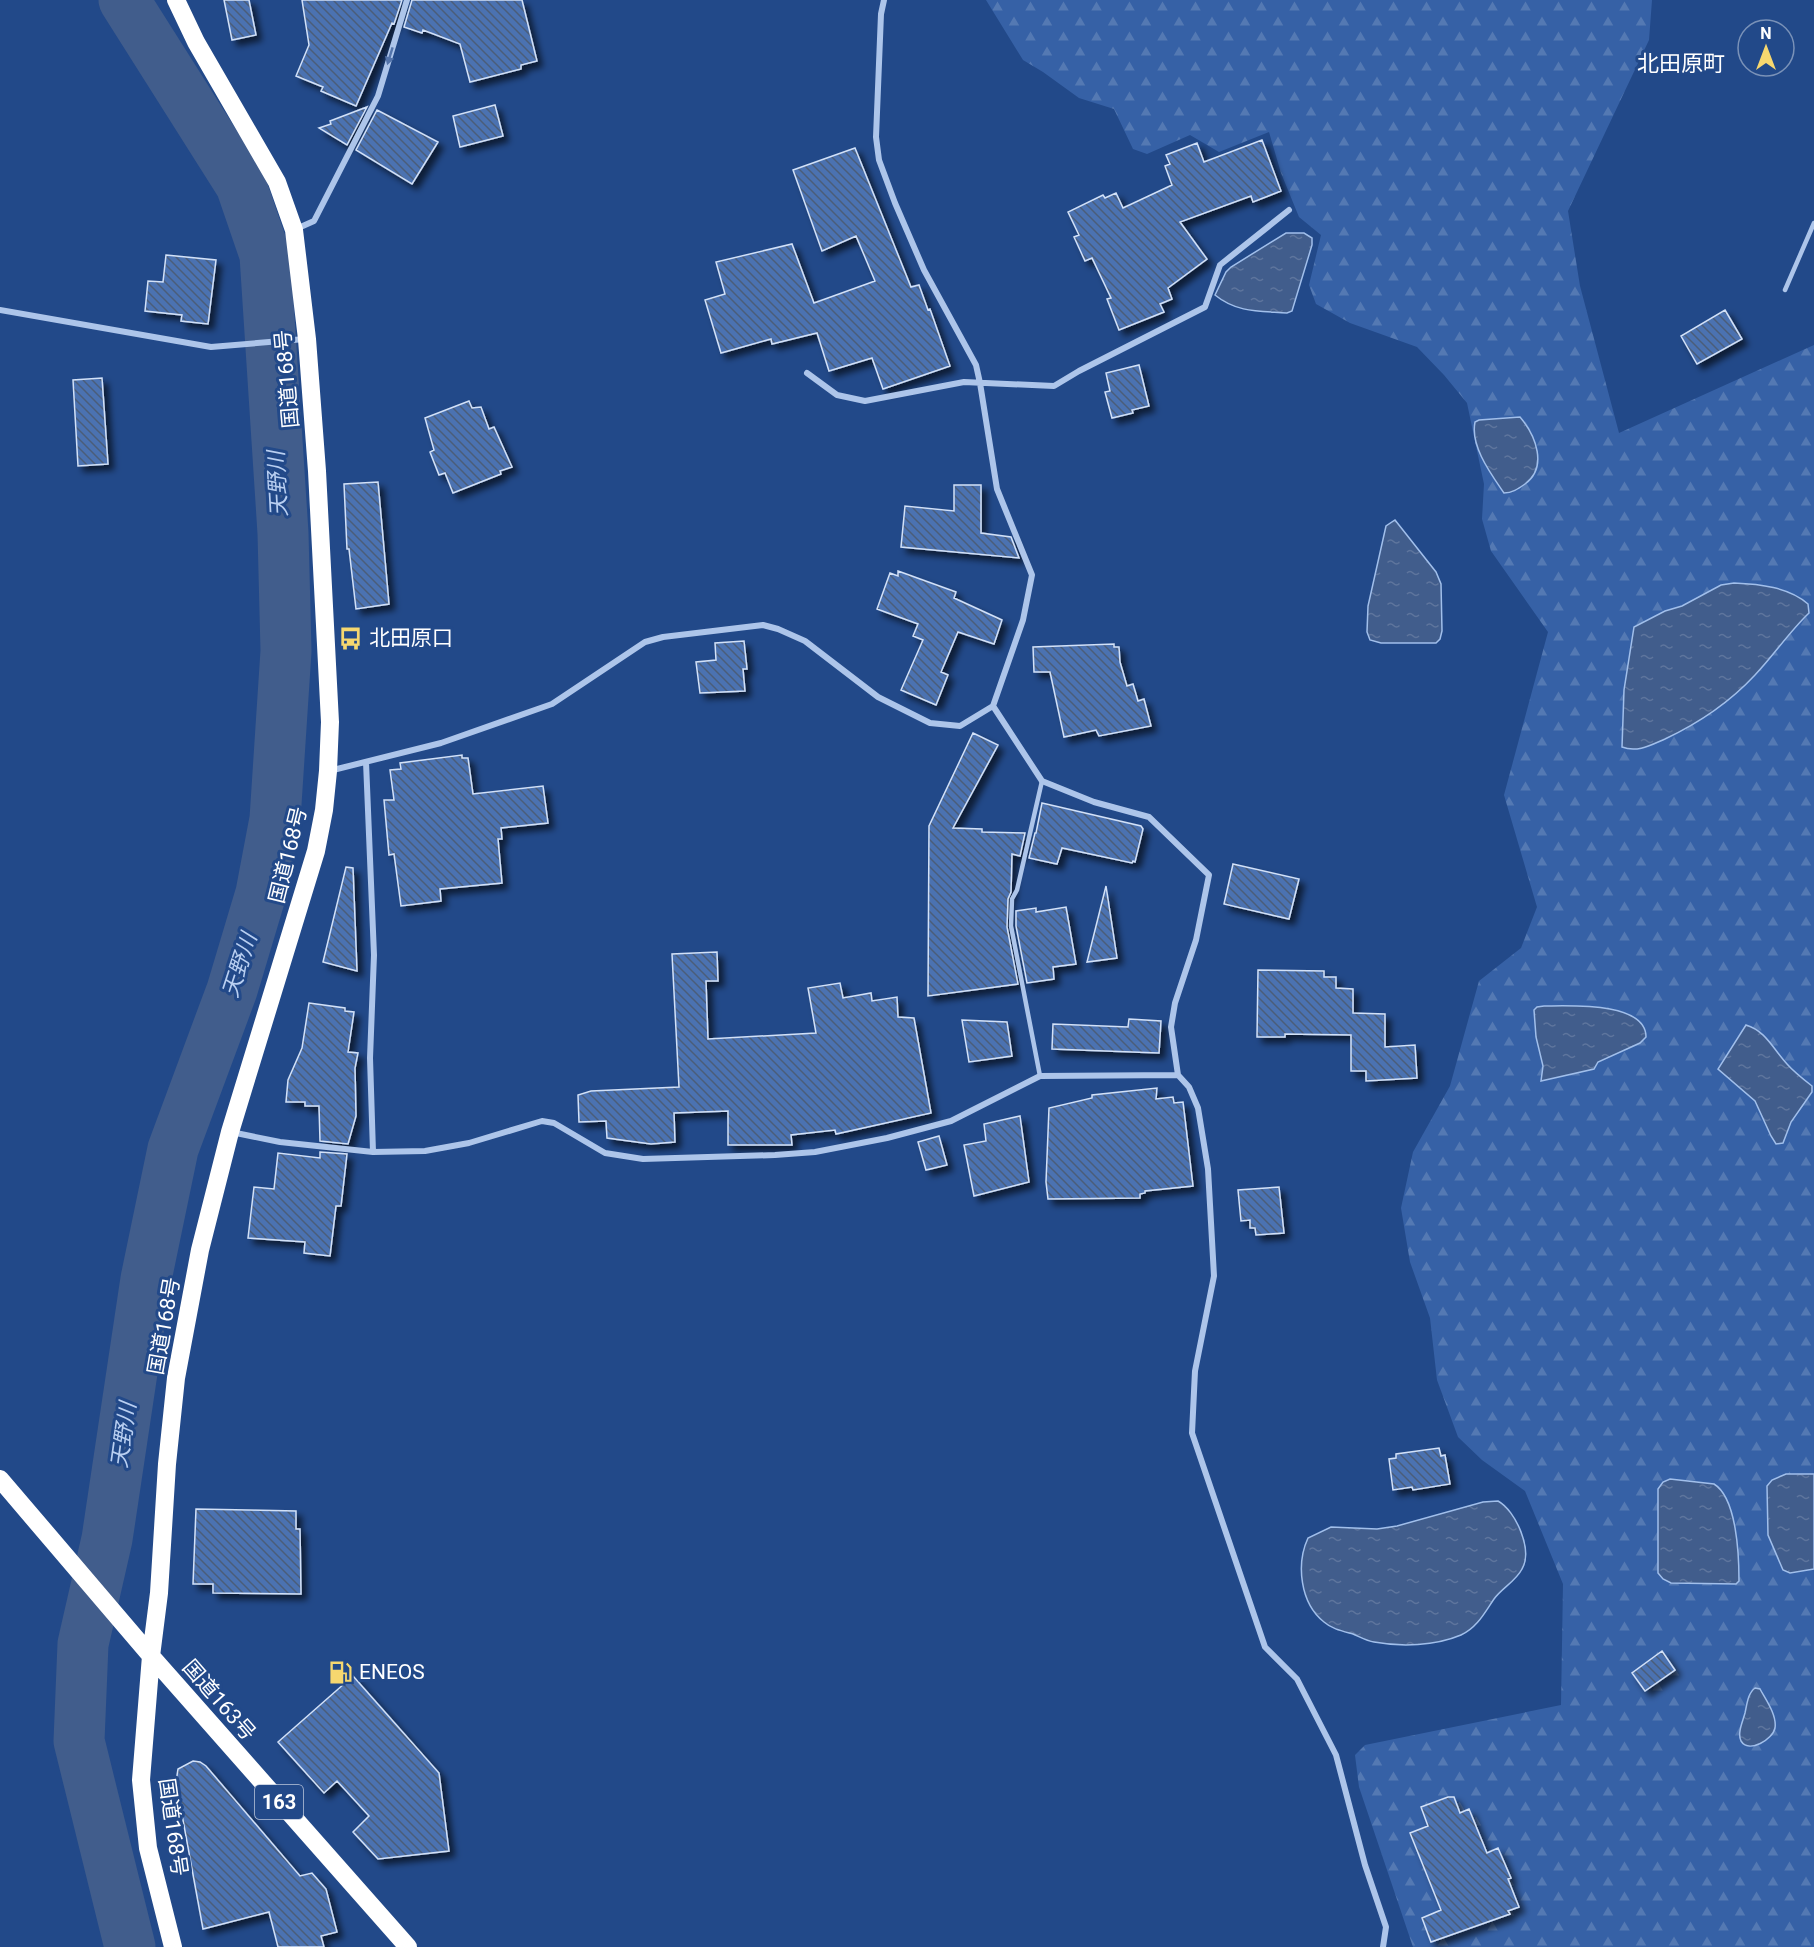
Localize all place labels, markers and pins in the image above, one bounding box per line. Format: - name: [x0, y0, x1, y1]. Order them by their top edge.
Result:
- bus stop icon: 北田原口: [338, 625, 364, 651]
- place label: 北田原口: [369, 626, 453, 650]
- fuel station icon: ENEOS: [328, 1659, 354, 1685]
- place label: ENEOS: [359, 1660, 425, 1684]

